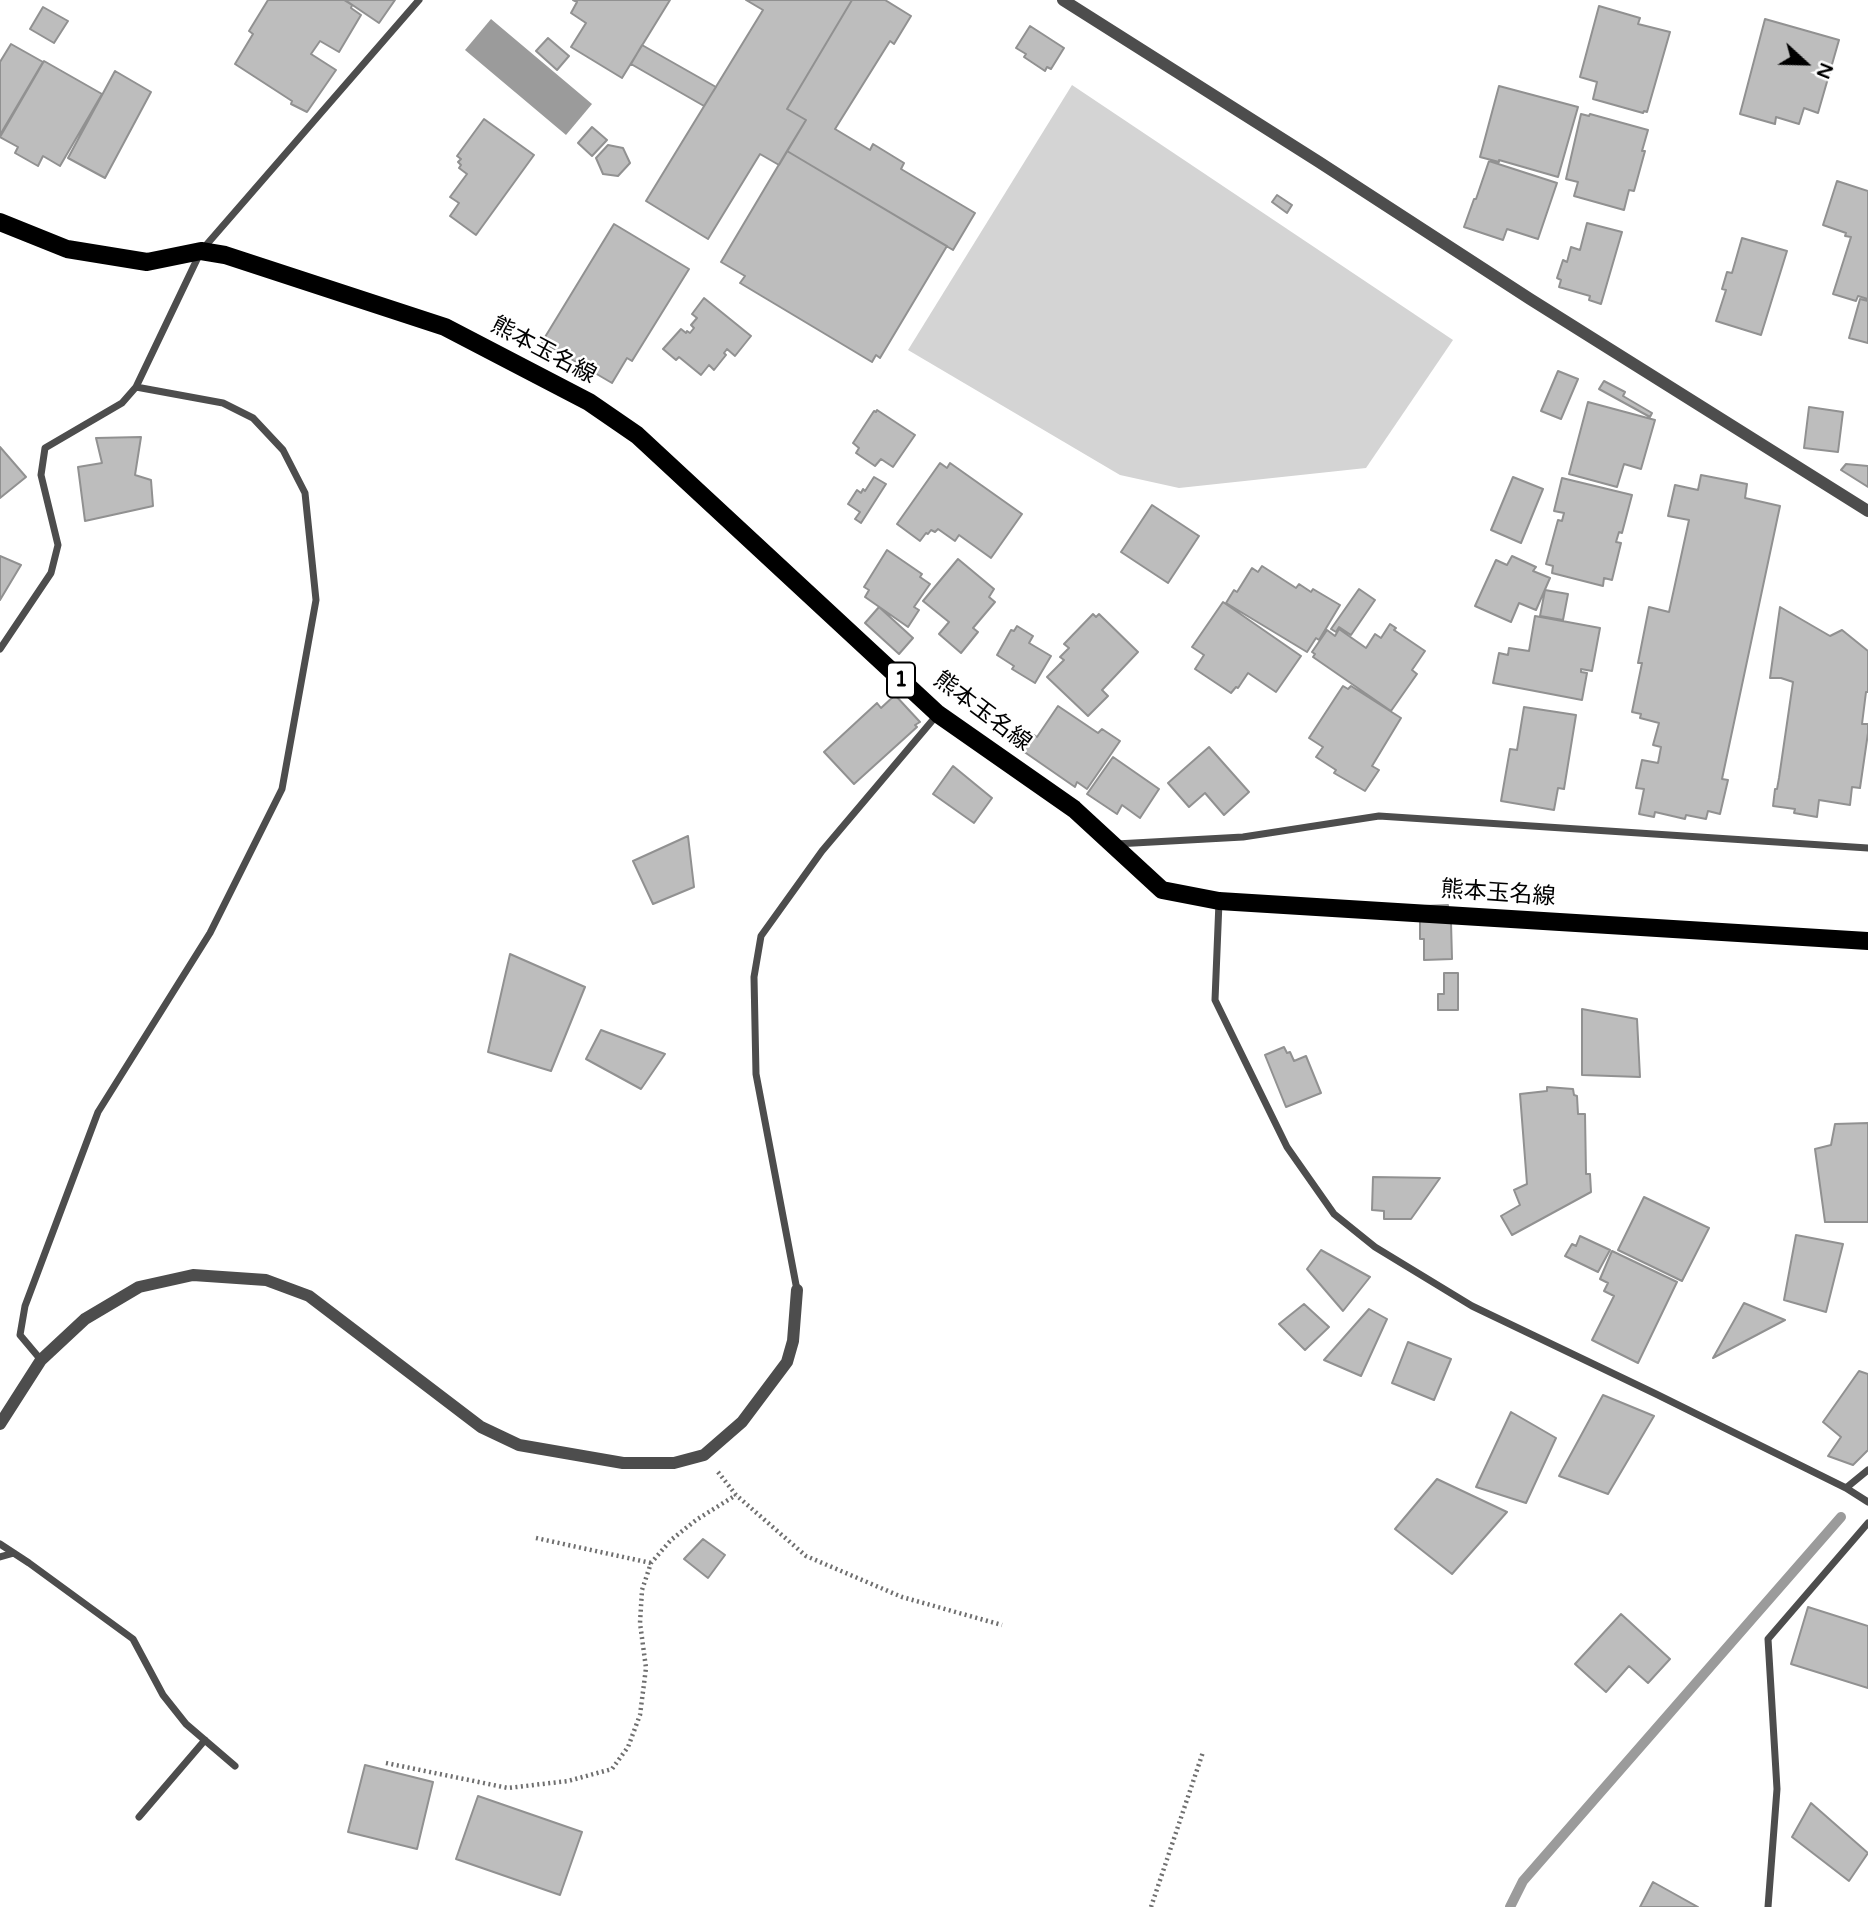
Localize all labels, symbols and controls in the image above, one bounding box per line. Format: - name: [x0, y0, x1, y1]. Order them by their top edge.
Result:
- north arrow: [1770, 28, 1840, 98]
- text: N: [1811, 60, 1838, 82]
- street label: 熊本玉名線: [486, 312, 600, 390]
- road number: 1: [887, 662, 915, 698]
- street label: 熊本玉名線: [928, 666, 1036, 758]
- street label: 熊本玉名線: [1440, 876, 1556, 912]

